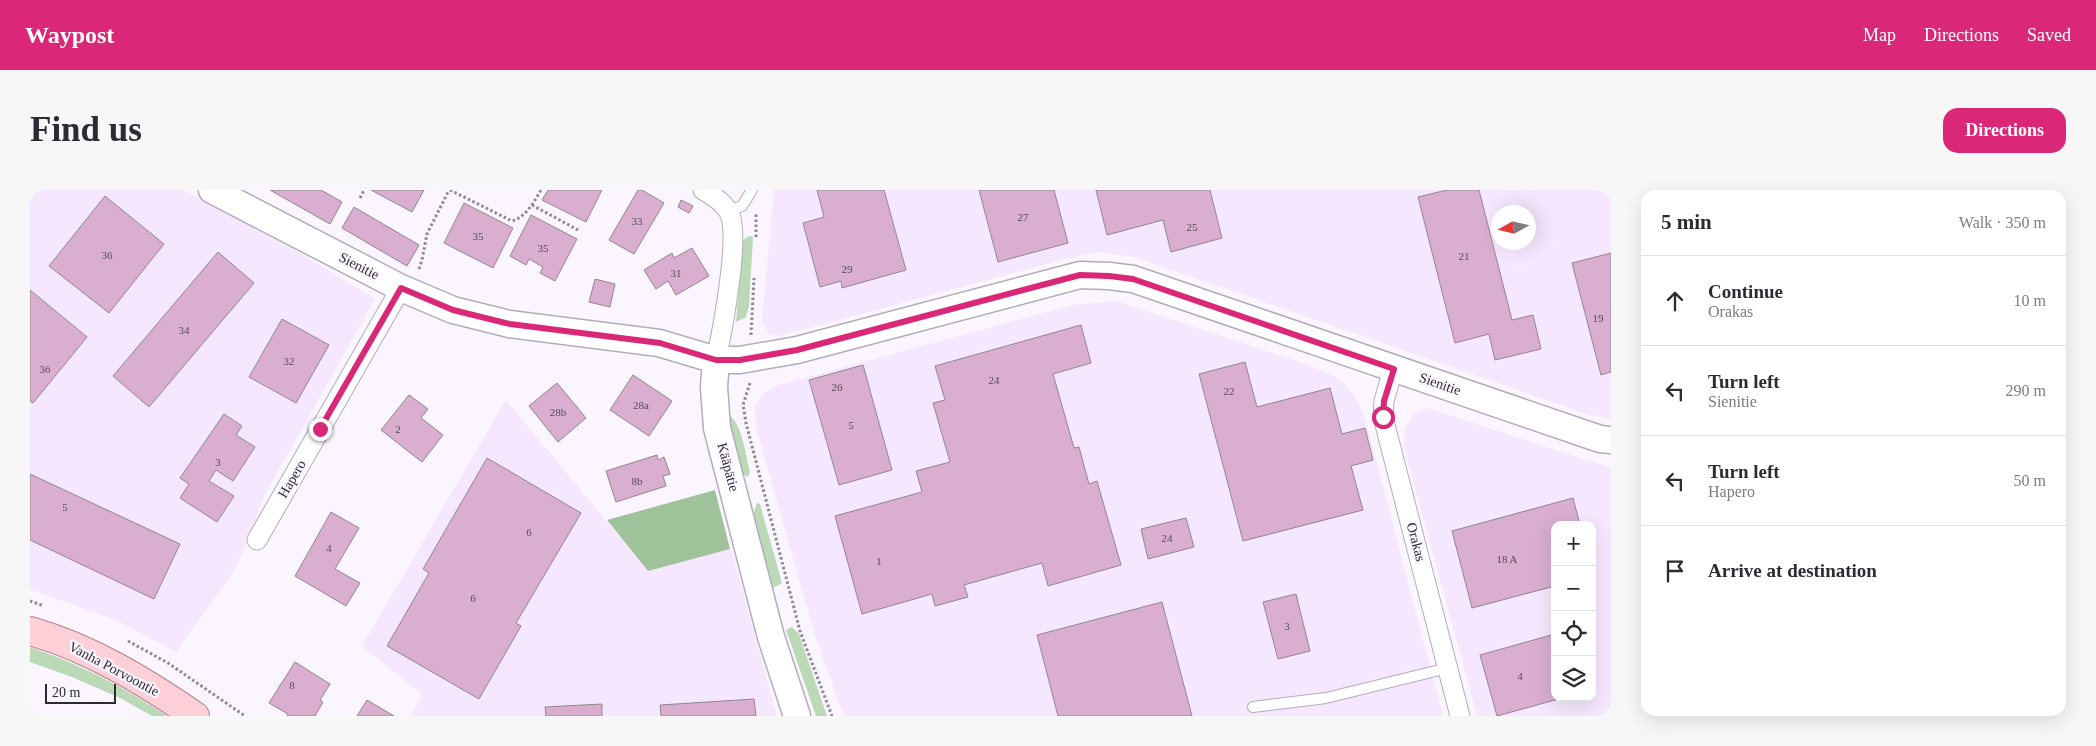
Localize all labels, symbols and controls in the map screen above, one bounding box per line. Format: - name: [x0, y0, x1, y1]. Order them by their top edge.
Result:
- text: Waypost: [25, 22, 114, 48]
- text: Map: [1863, 25, 1896, 45]
- text: Directions: [1924, 25, 1999, 45]
- text: Saved: [2027, 25, 2071, 45]
- button: Directions: [1943, 108, 2066, 153]
- text: Find us: [30, 110, 142, 149]
- north arrow: [1491, 205, 1536, 250]
- text: 5 min: [1661, 210, 1712, 234]
- house number: 27: [1018, 211, 1029, 223]
- text: Walk · 350 m: [1959, 214, 2046, 231]
- house number: 33: [632, 215, 643, 227]
- house number: 25: [1187, 221, 1198, 233]
- house number: 35: [473, 230, 484, 242]
- house number: 35: [538, 242, 549, 254]
- house number: 36: [102, 249, 113, 261]
- street label: Sienitie: [337, 250, 381, 282]
- house number: 21: [1459, 250, 1470, 262]
- house number: 29: [842, 263, 853, 275]
- house number: 31: [671, 267, 682, 279]
- text: Continue: [1708, 281, 1783, 302]
- icon: ahead: [1661, 287, 1689, 315]
- text: 10 m: [2014, 292, 2046, 309]
- text: Orakas: [1708, 303, 1753, 320]
- house number: 19: [1593, 312, 1604, 324]
- house number: 34: [179, 324, 190, 336]
- house number: 32: [284, 355, 295, 367]
- house number: 36: [40, 363, 51, 375]
- street label: Sienitie: [1417, 370, 1463, 398]
- text: Turn left: [1708, 371, 1780, 392]
- house number: 24: [989, 374, 1000, 386]
- icon: left: [1661, 377, 1689, 405]
- house number: 26: [832, 381, 843, 393]
- text: 290 m: [2006, 382, 2046, 399]
- house number: 22: [1224, 385, 1235, 397]
- text: Sienitie: [1708, 393, 1757, 410]
- house number: 28a: [633, 399, 649, 411]
- house number: 28b: [550, 406, 567, 418]
- route start: [1372, 406, 1395, 429]
- route end: [309, 418, 332, 441]
- house number: 5: [848, 419, 854, 431]
- house number: 2: [395, 423, 401, 435]
- street label: Kääpätie: [714, 441, 742, 493]
- house number: 3: [215, 456, 221, 468]
- street label: Hapero: [275, 457, 309, 501]
- text: Turn left: [1708, 461, 1780, 482]
- icon: left: [1661, 467, 1689, 495]
- text: 50 m: [2014, 472, 2046, 489]
- house number: 8b: [632, 475, 643, 487]
- text: Hapero: [1708, 483, 1755, 500]
- house number: 5: [62, 501, 68, 513]
- street label: Orakas: [1404, 521, 1428, 563]
- map controls: [1551, 521, 1596, 701]
- button: +: [1551, 521, 1596, 566]
- house number: 6: [526, 526, 532, 538]
- house number: 24: [1162, 532, 1173, 544]
- house number: 4: [326, 542, 332, 554]
- house number: 18 A: [1496, 553, 1518, 565]
- house number: 1: [876, 555, 882, 567]
- icon: arrive: [1661, 557, 1689, 585]
- text: Arrive at destination: [1708, 560, 1877, 581]
- button: −: [1551, 566, 1596, 611]
- house number: 6: [470, 592, 476, 604]
- button: locate: [1551, 611, 1596, 656]
- house number: 3: [1284, 620, 1290, 632]
- street label: Vanha Porvoontie: [66, 639, 162, 699]
- button: layers: [1551, 656, 1596, 701]
- house number: 4: [1517, 670, 1523, 682]
- house number: 8: [289, 679, 295, 691]
- scale bar: [45, 681, 116, 704]
- text: 20 m: [52, 685, 80, 700]

